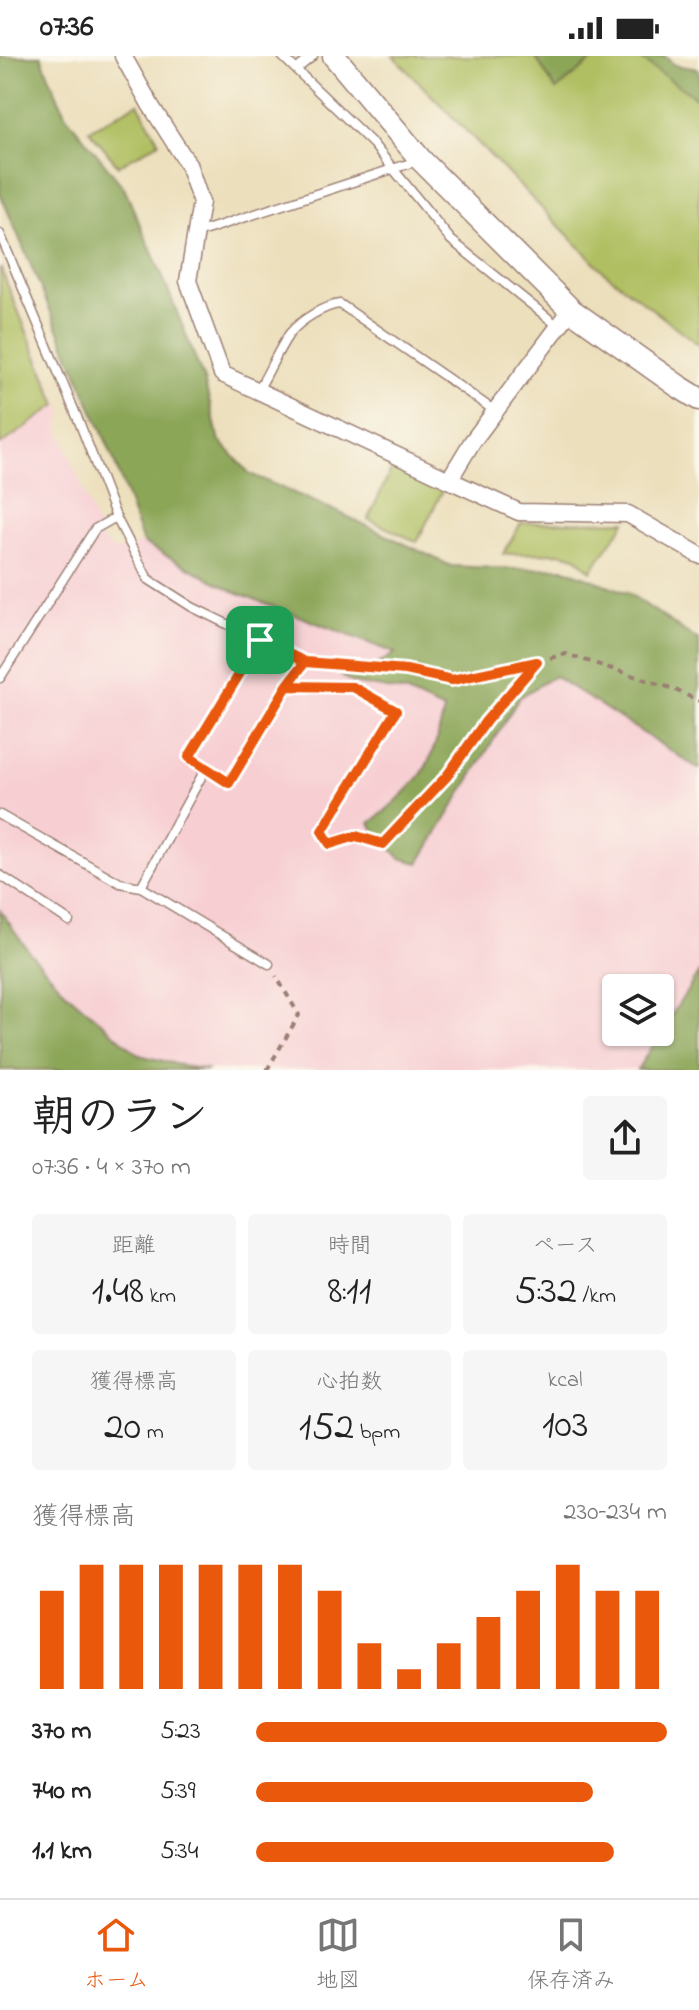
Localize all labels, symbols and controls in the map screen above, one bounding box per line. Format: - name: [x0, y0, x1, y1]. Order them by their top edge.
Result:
- text: 07:36: [40, 6, 93, 50]
- pin: [226, 606, 294, 674]
- icon: arrive: [238, 618, 282, 662]
- map controls: [602, 974, 674, 1046]
- button: layers: [602, 974, 674, 1046]
- text: 朝のラン: [32, 1087, 208, 1151]
- button: share: [583, 1096, 667, 1180]
- text: 07:36 · 4 × 370 m: [32, 1149, 191, 1187]
- text: 距離: [112, 1231, 156, 1263]
- text: 時間: [327, 1231, 372, 1263]
- text: ペース: [533, 1231, 598, 1263]
- text: 1.48: [92, 1263, 144, 1322]
- text: 8:11: [328, 1263, 371, 1322]
- text: 5:32: [514, 1263, 577, 1322]
- text: km: [144, 1281, 176, 1313]
- text: /km: [577, 1281, 616, 1313]
- text: kcal: [548, 1365, 583, 1397]
- text: 獲得標高: [90, 1367, 178, 1399]
- text: 心拍数: [316, 1367, 383, 1399]
- text: 103: [542, 1397, 588, 1456]
- text: 20: [104, 1399, 141, 1458]
- text: 152: [299, 1399, 354, 1458]
- text: m: [141, 1417, 164, 1449]
- text: bpm: [354, 1417, 400, 1449]
- text: 230–234 m: [564, 1494, 667, 1532]
- text: 獲得標高: [32, 1499, 136, 1537]
- text: 370 m: [32, 1713, 91, 1751]
- text: 5:23: [160, 1713, 201, 1751]
- text: 740 m: [32, 1773, 91, 1811]
- text: 5:39: [160, 1773, 196, 1811]
- text: 1.1 km: [32, 1833, 92, 1871]
- text: 5:34: [160, 1833, 199, 1871]
- tab: ホーム: [84, 1913, 149, 1998]
- tab: 地図: [316, 1913, 360, 1998]
- tab: 保存済み: [527, 1913, 615, 1998]

